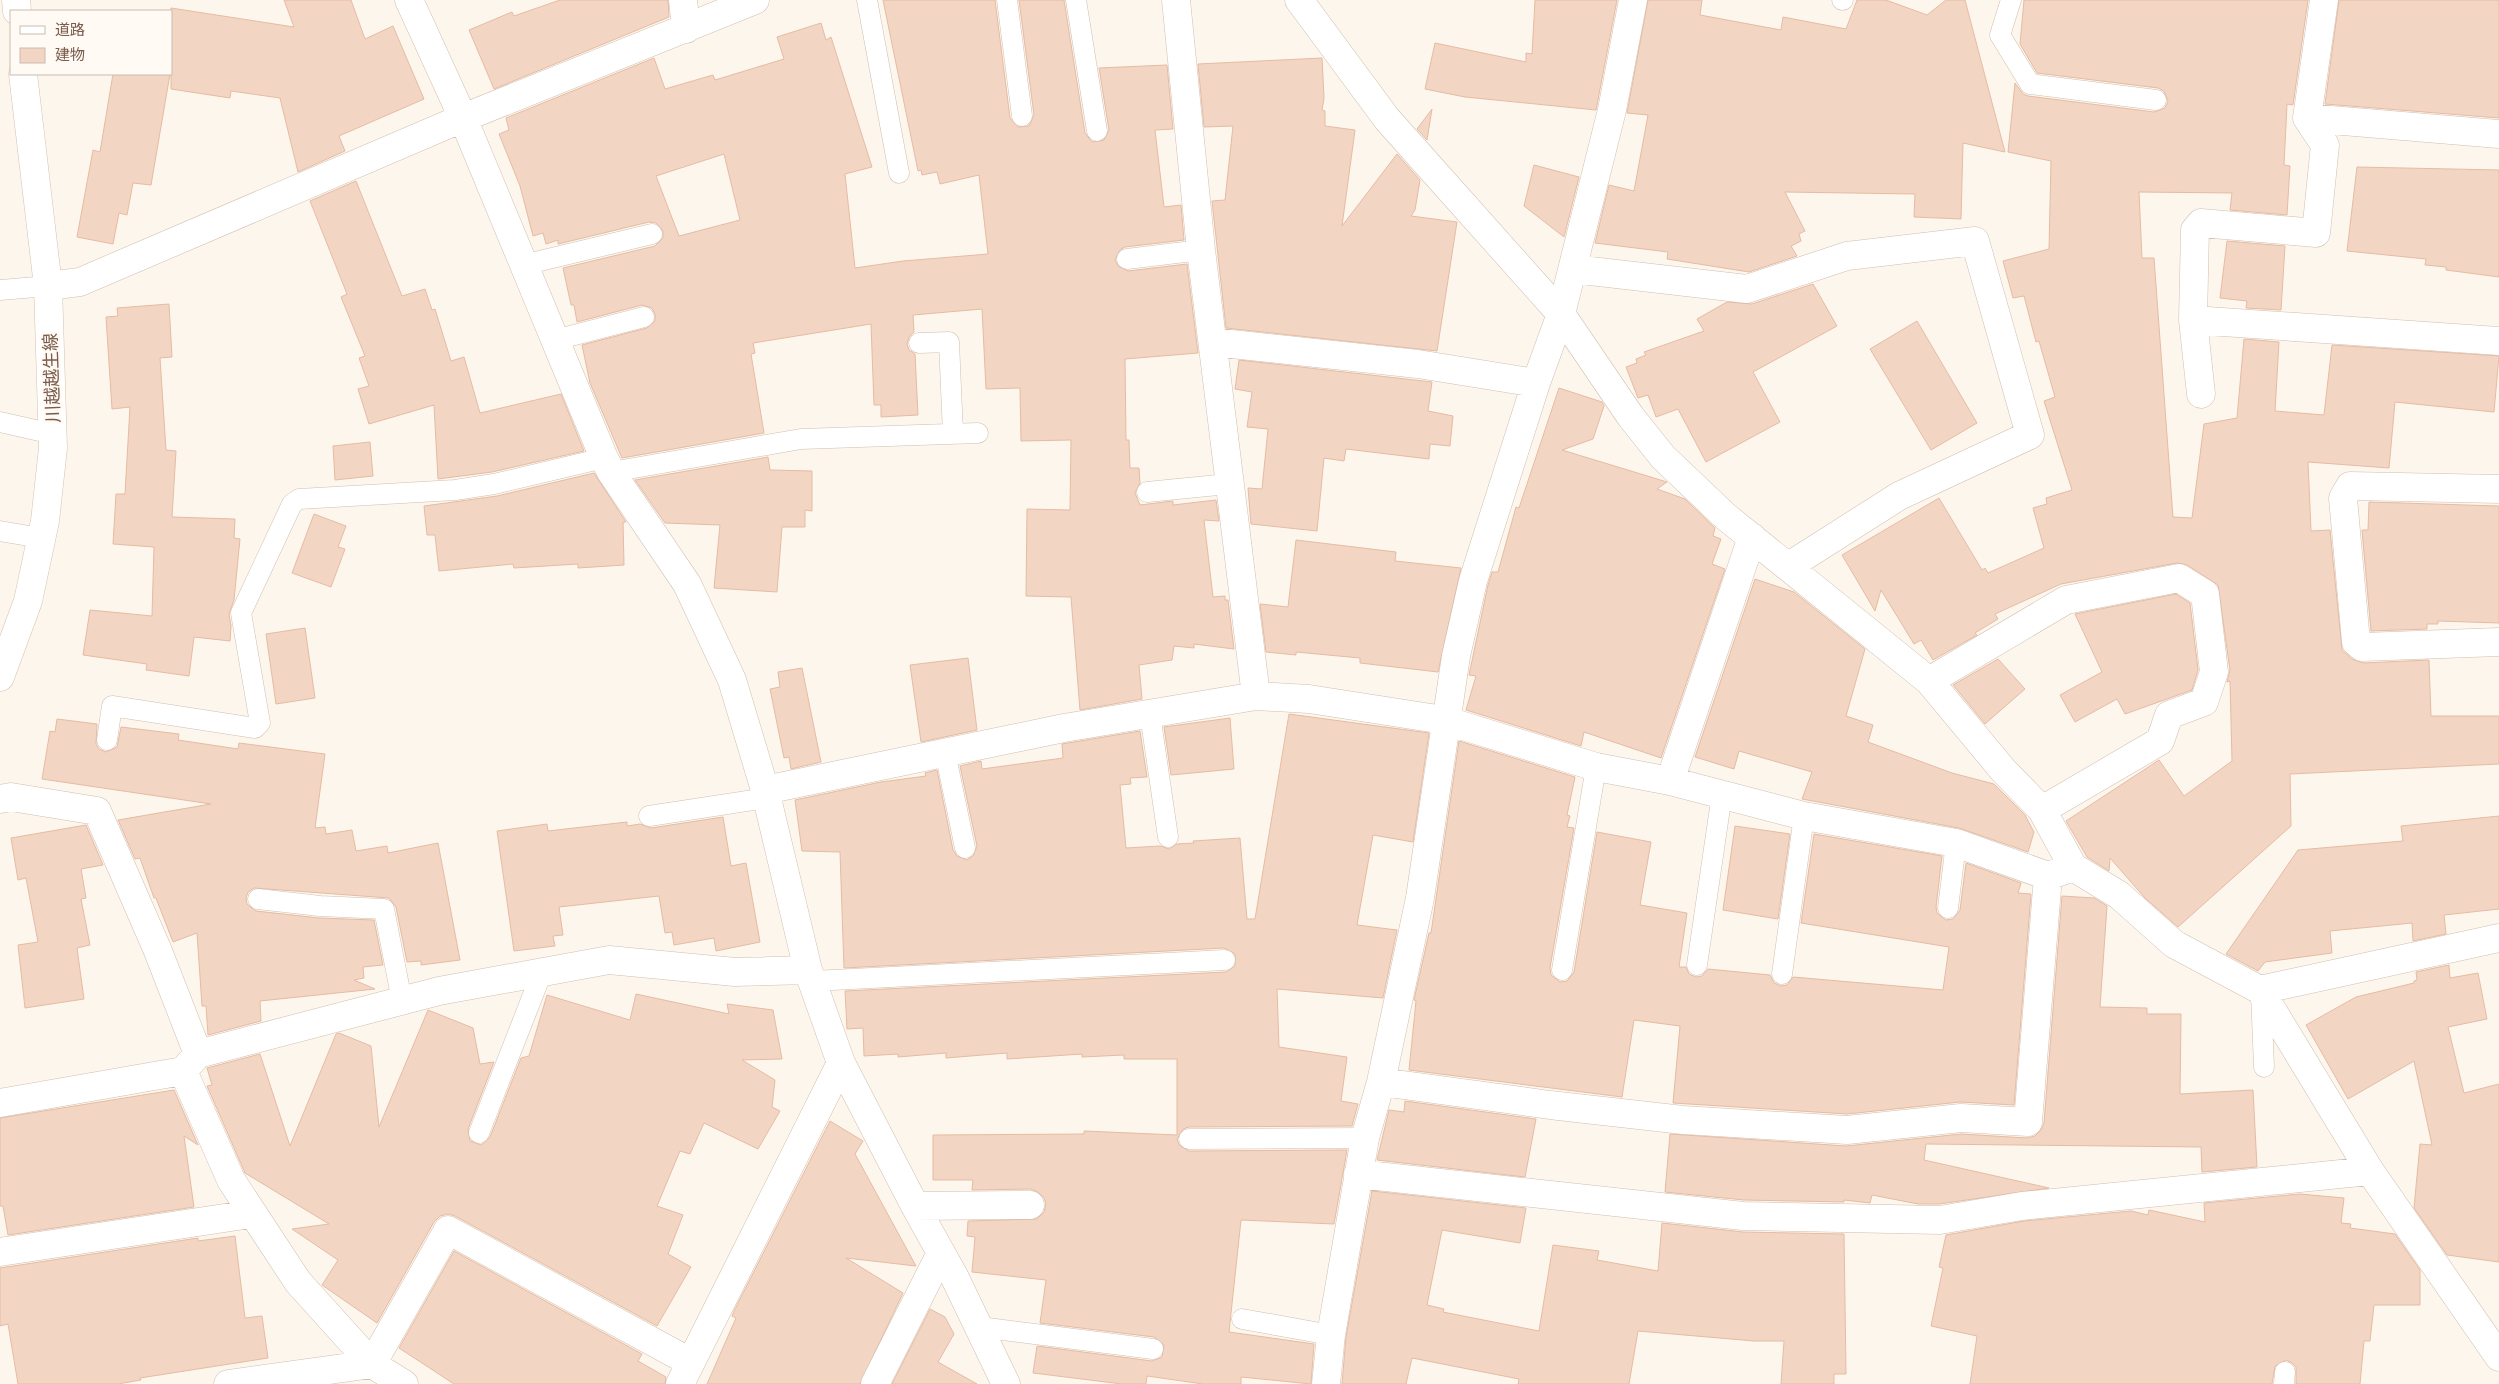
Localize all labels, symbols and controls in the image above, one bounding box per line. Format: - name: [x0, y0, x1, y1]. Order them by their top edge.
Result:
- legend: [10, 10, 172, 75]
- text: 道路: [55, 20, 85, 38]
- text: 建物: [55, 45, 85, 63]
- street label: 川越越生線: [38, 333, 64, 423]

